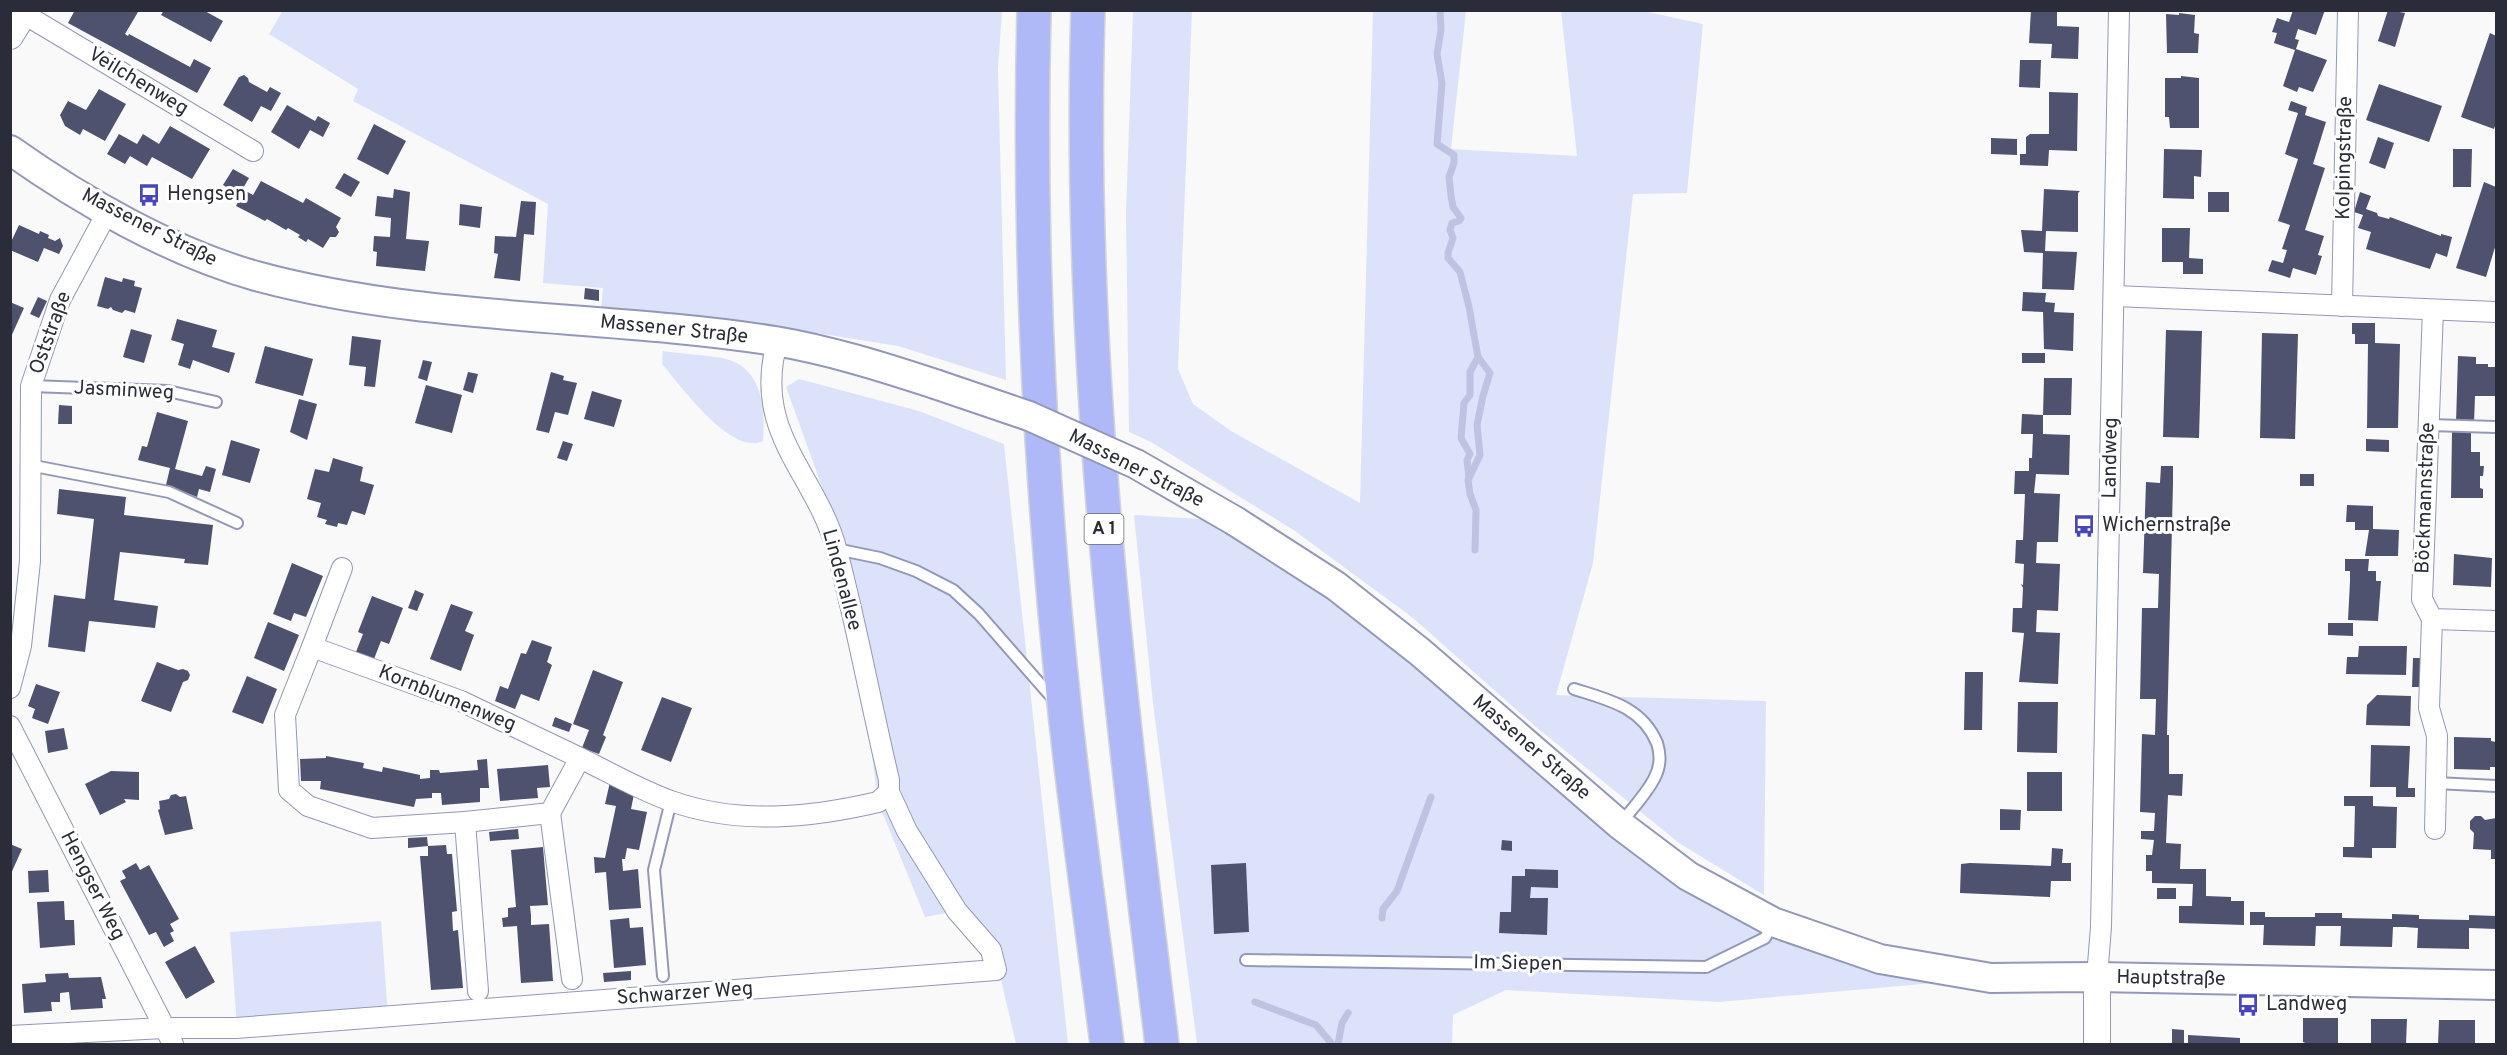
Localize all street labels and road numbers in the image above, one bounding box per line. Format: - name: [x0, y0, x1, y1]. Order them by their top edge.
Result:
- street label: Veilchenweg: [83, 42, 193, 122]
- street label: Kolpingstraße: [2331, 96, 2359, 220]
- street label: Massener Straße: [77, 183, 221, 273]
- street label: Oststraße: [24, 288, 78, 378]
- street label: Massener Straße: [599, 309, 749, 351]
- street label: Jasminweg: [73, 375, 175, 407]
- street label: Landweg: [2097, 417, 2125, 499]
- street label: Böckmannstraße: [2410, 422, 2442, 574]
- street label: Massener Straße: [1064, 424, 1208, 514]
- road number: A 1: [1084, 514, 1124, 544]
- street label: Lindenallee: [815, 526, 867, 634]
- street label: Kornblumenweg: [374, 660, 520, 738]
- street label: Massener Straße: [1466, 689, 1596, 807]
- street label: Hengser Weg: [53, 827, 131, 945]
- street label: Im Siepen: [1473, 950, 1563, 978]
- street label: Hauptstraße: [2116, 965, 2226, 993]
- street label: Schwarzer Weg: [616, 976, 754, 1012]

